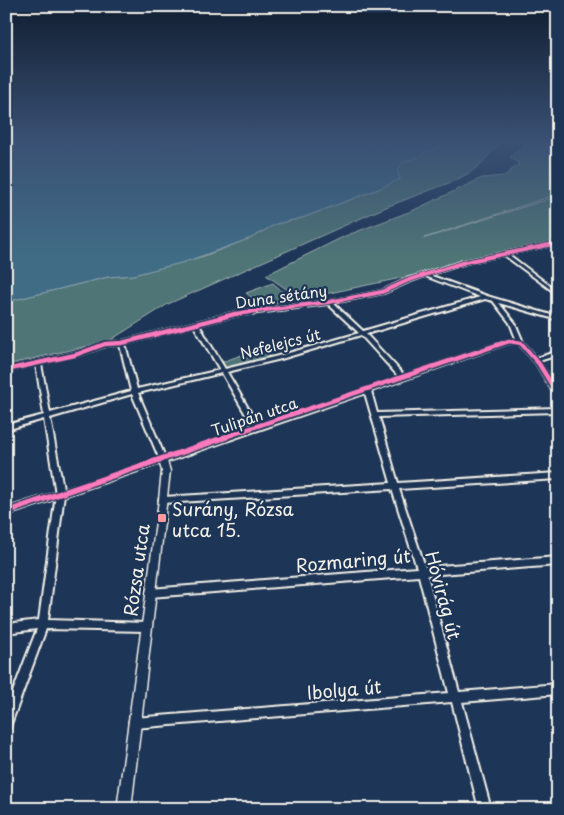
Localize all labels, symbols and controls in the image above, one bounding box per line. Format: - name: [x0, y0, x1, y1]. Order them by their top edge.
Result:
- street label: Duna sétány: [234, 278, 328, 314]
- street label: Nefelejcs út: [237, 322, 323, 364]
- street label: Tulipán utca: [208, 390, 301, 441]
- place label: Surány, Rózsa utca 15.: [172, 495, 295, 543]
- marker: Surány, Rózsa utca 15.: [156, 512, 168, 524]
- street label: Rózsa utca: [116, 521, 156, 618]
- street label: Rozmaring út: [294, 542, 412, 578]
- street label: Hóvirág út: [419, 548, 469, 642]
- street label: Ibolya út: [306, 672, 382, 706]

